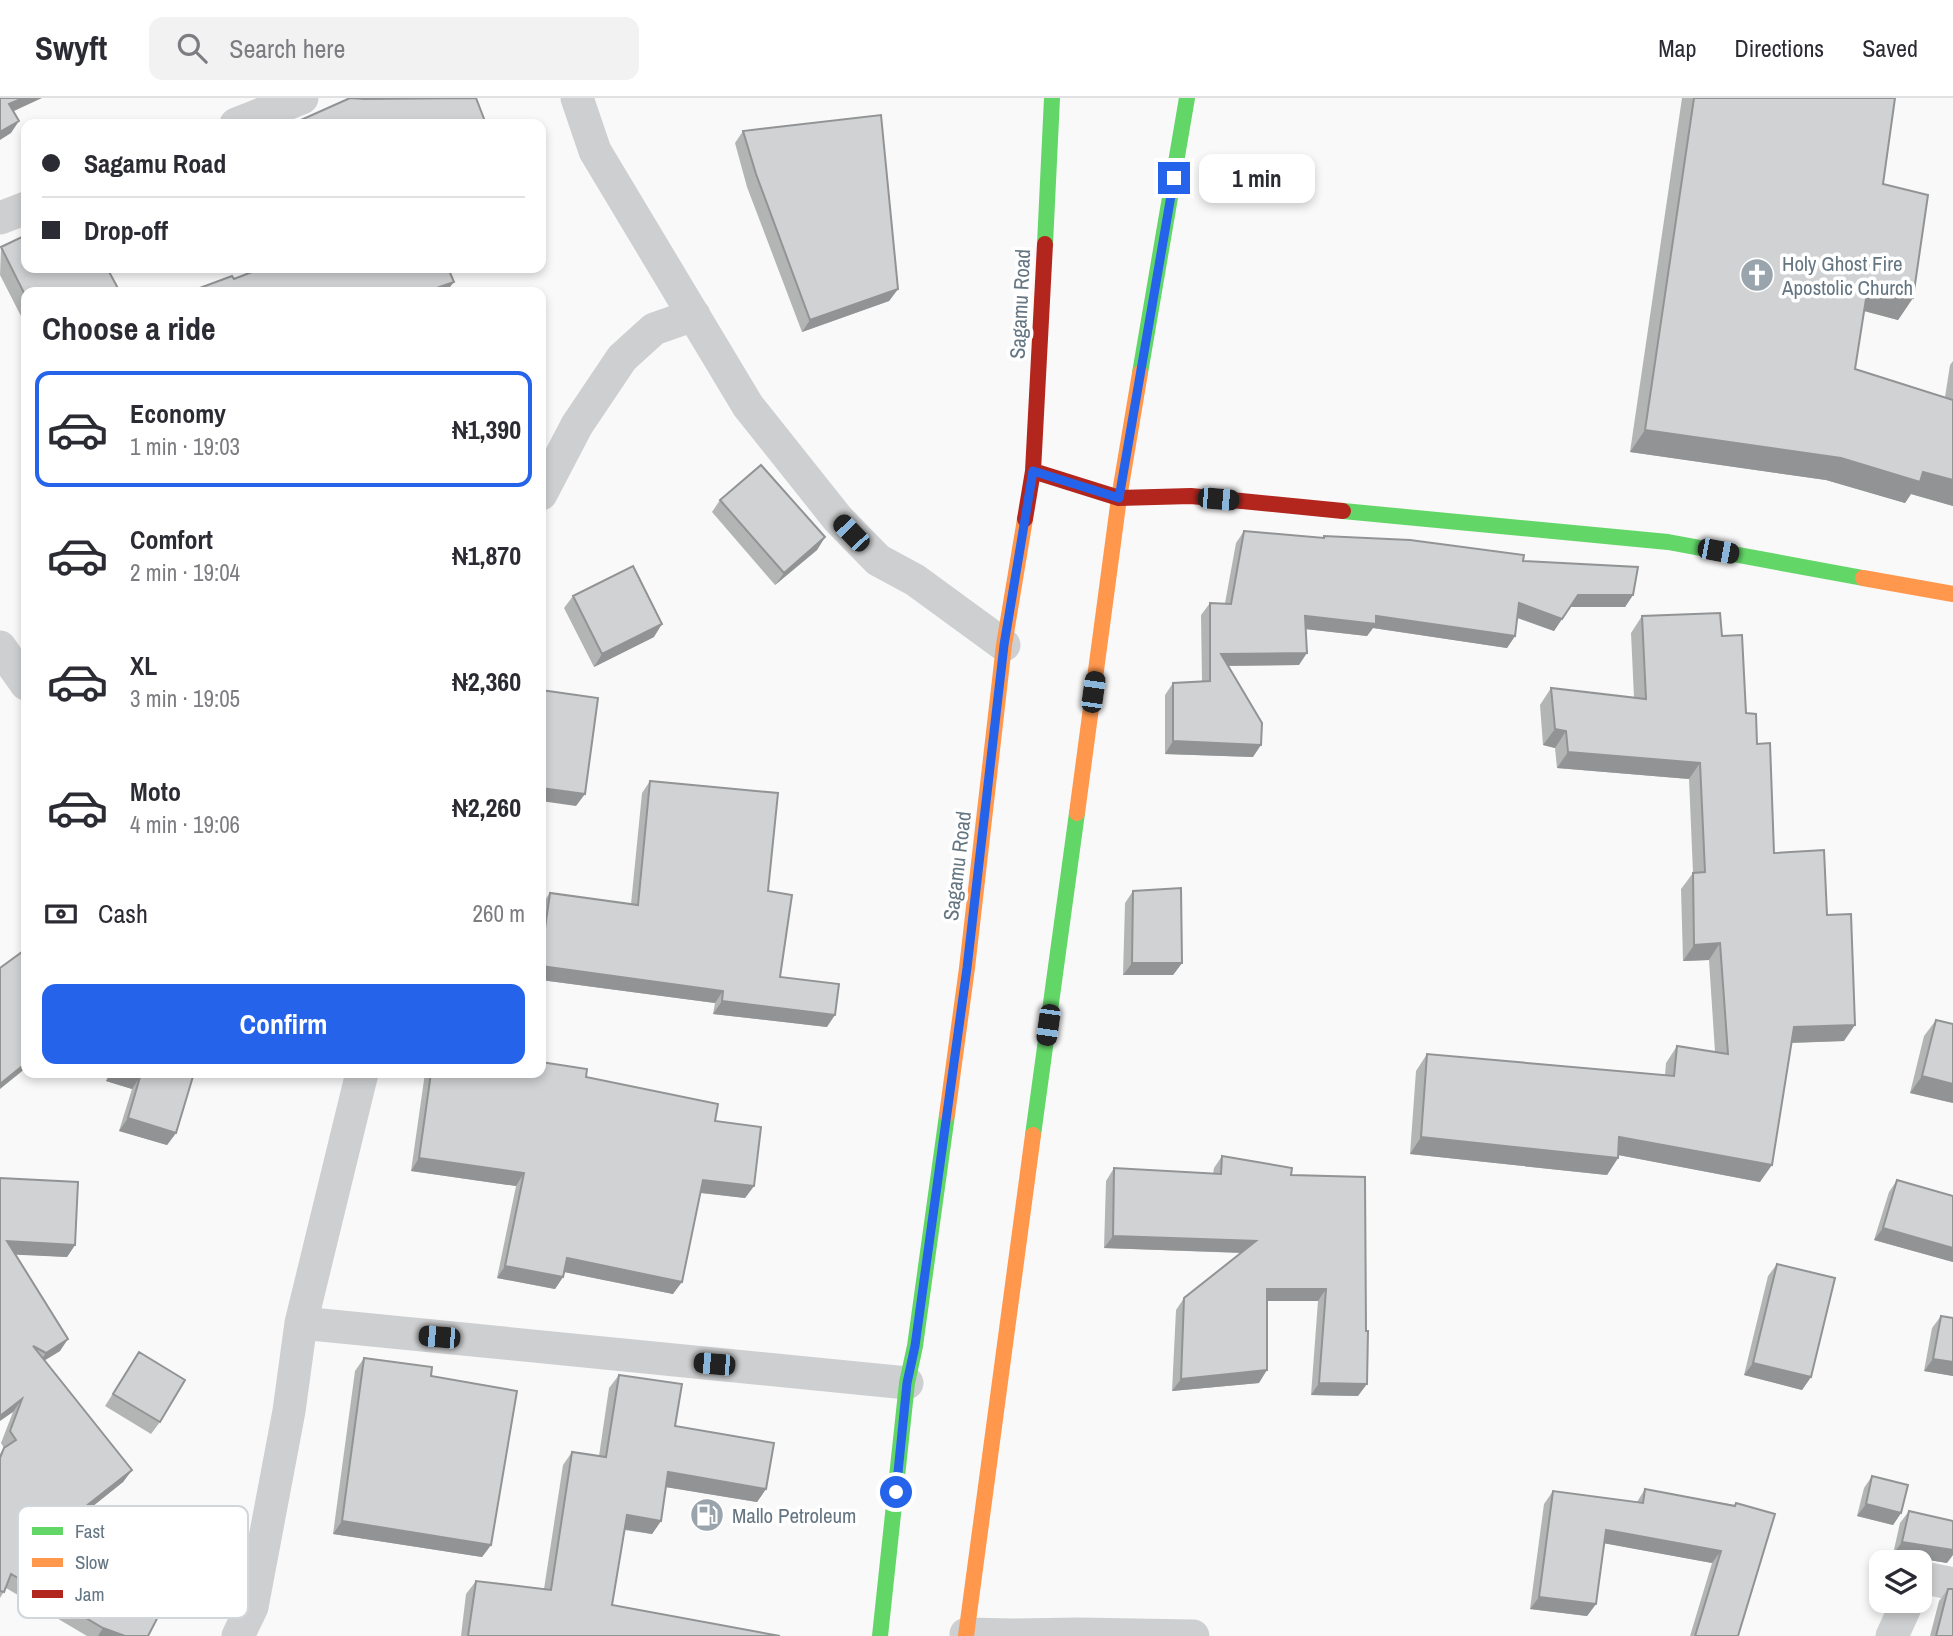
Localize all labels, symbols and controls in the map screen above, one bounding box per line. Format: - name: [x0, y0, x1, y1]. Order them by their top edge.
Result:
- search box: [149, 17, 639, 80]
- text: Swyft: [35, 26, 107, 70]
- icon: search: [173, 29, 211, 67]
- text: Search here: [229, 31, 345, 66]
- text: Map: [1658, 32, 1696, 64]
- text: Directions: [1734, 32, 1824, 64]
- text: Saved: [1862, 32, 1918, 64]
- text: Sagamu Road: [84, 146, 226, 181]
- callout: 1 min: [1198, 154, 1314, 202]
- route end: [1158, 162, 1190, 194]
- text: 1 min: [1232, 163, 1282, 194]
- text: Drop-off: [84, 213, 168, 248]
- street label: Sagamu Road: [1003, 248, 1037, 360]
- place label: Holy Ghost Fire Apostolic Church: [1781, 249, 1913, 302]
- church icon: Holy Ghost Fire Apostolic Church: [1738, 256, 1776, 294]
- text: Choose a ride: [42, 307, 216, 350]
- text: Economy: [130, 396, 226, 431]
- icon: car: [46, 398, 109, 461]
- text: ₦1,390: [452, 412, 521, 447]
- text: 1 min · 19:03: [130, 431, 240, 462]
- car: [1197, 487, 1240, 511]
- car: [829, 511, 874, 555]
- text: Comfort: [130, 522, 213, 557]
- icon: car: [46, 524, 109, 587]
- car: [1696, 537, 1741, 565]
- text: ₦1,870: [452, 538, 521, 573]
- text: 2 min · 19:04: [130, 557, 240, 588]
- text: XL: [130, 648, 157, 683]
- icon: car: [46, 650, 109, 713]
- text: ₦2,360: [452, 664, 521, 699]
- car: [1080, 670, 1107, 714]
- text: 3 min · 19:05: [130, 683, 240, 714]
- text: Moto: [130, 774, 181, 809]
- icon: car: [46, 776, 109, 839]
- text: ₦2,260: [452, 790, 521, 825]
- text: 4 min · 19:06: [130, 809, 240, 840]
- street label: Sagamu Road: [936, 810, 978, 922]
- icon: cash: [42, 895, 80, 933]
- text: Cash: [98, 896, 148, 931]
- text: 260 m: [473, 898, 525, 929]
- button: Confirm: [42, 984, 525, 1064]
- car: [1035, 1003, 1062, 1047]
- car: [418, 1325, 461, 1349]
- car: [693, 1352, 736, 1376]
- route start: [880, 1476, 912, 1508]
- fuel station icon: Mallo Petroleum: [688, 1496, 726, 1534]
- place label: Mallo Petroleum: [732, 1501, 856, 1530]
- legend: [18, 1506, 248, 1618]
- text: Fast: [75, 1518, 105, 1544]
- text: Slow: [75, 1549, 110, 1575]
- map controls: [1869, 1550, 1932, 1613]
- button: layers: [1869, 1550, 1932, 1613]
- text: Jam: [75, 1581, 104, 1607]

